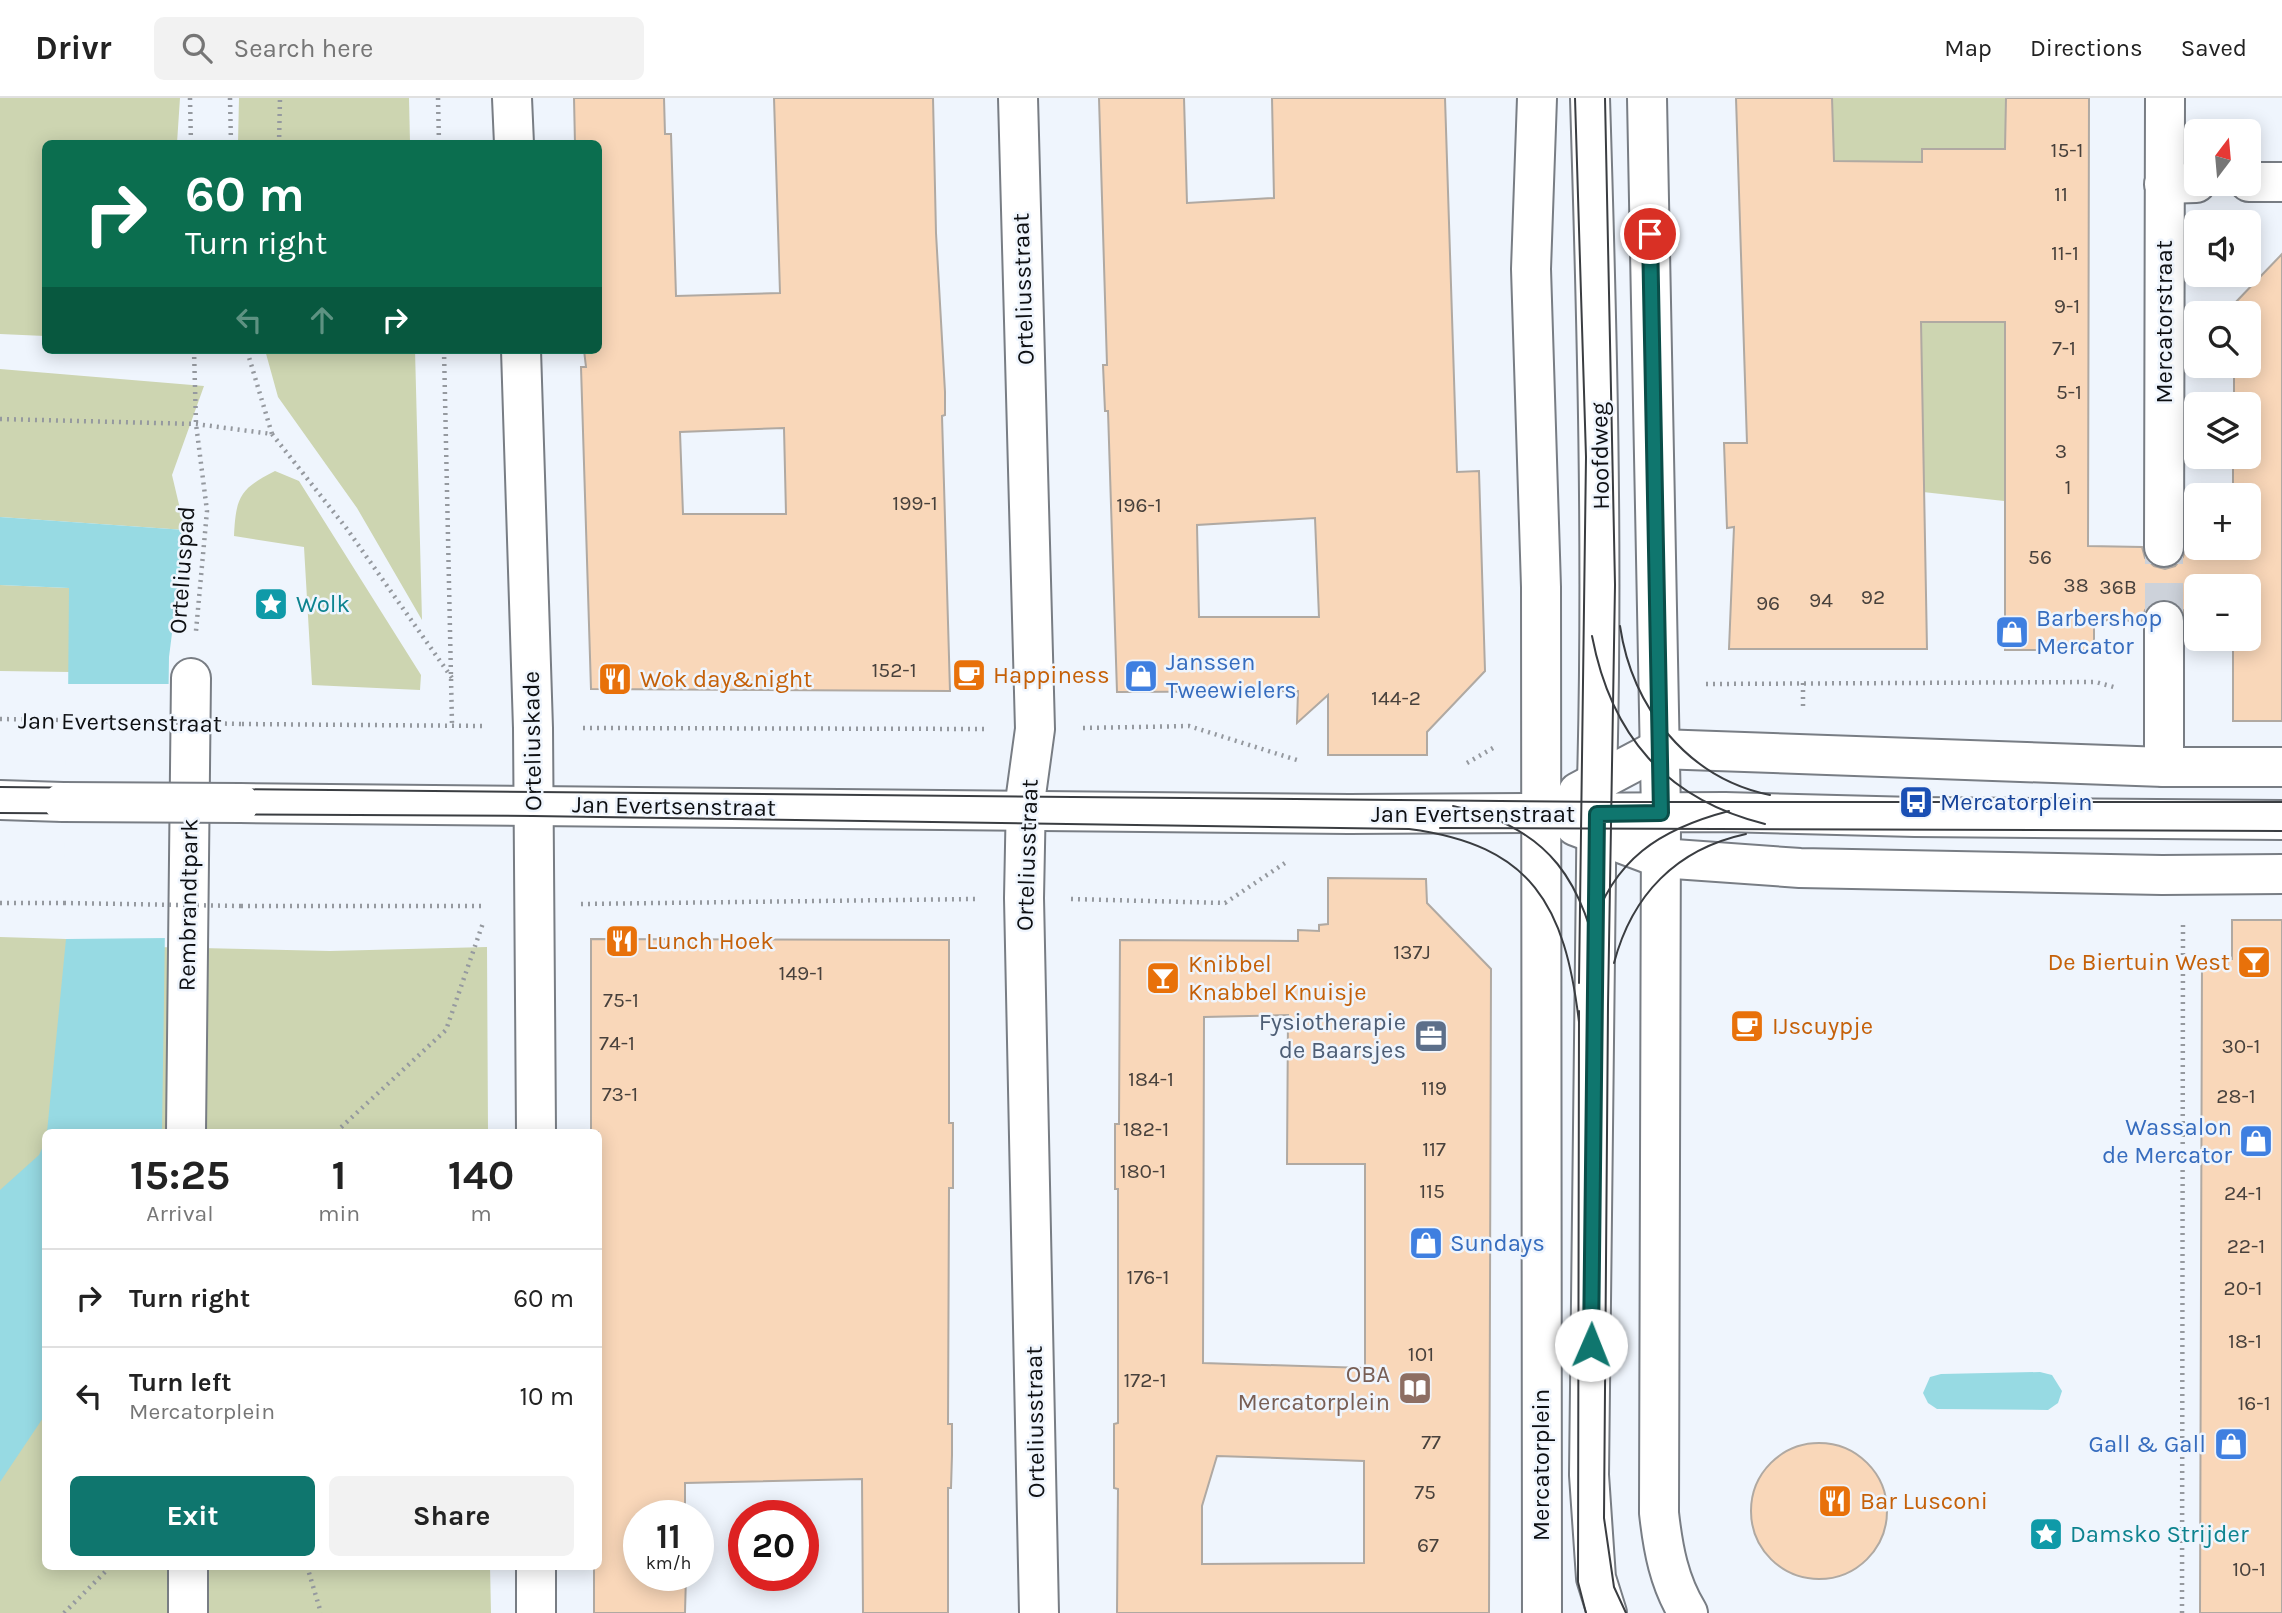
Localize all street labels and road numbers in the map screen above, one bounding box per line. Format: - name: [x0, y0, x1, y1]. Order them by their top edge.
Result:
- street label: Orteliusstraat: [1006, 212, 1040, 366]
- street label: Mercatorstraat: [2150, 240, 2178, 404]
- street label: Hoofdweg: [1585, 401, 1615, 510]
- street label: Orteliuspad: [164, 505, 200, 635]
- street label: Orteliuskade: [517, 671, 547, 811]
- street label: Jan Evertsenstraat: [18, 706, 222, 738]
- street label: Orteliusstraat: [1010, 778, 1044, 932]
- street label: Jan Evertsenstraat: [572, 790, 776, 822]
- street label: Jan Evertsenstraat: [1371, 800, 1575, 828]
- street label: Rembrandtpark: [172, 818, 204, 992]
- street label: Orteliusstraat: [1020, 1346, 1050, 1498]
- street label: Mercatorplein: [1527, 1389, 1555, 1541]

